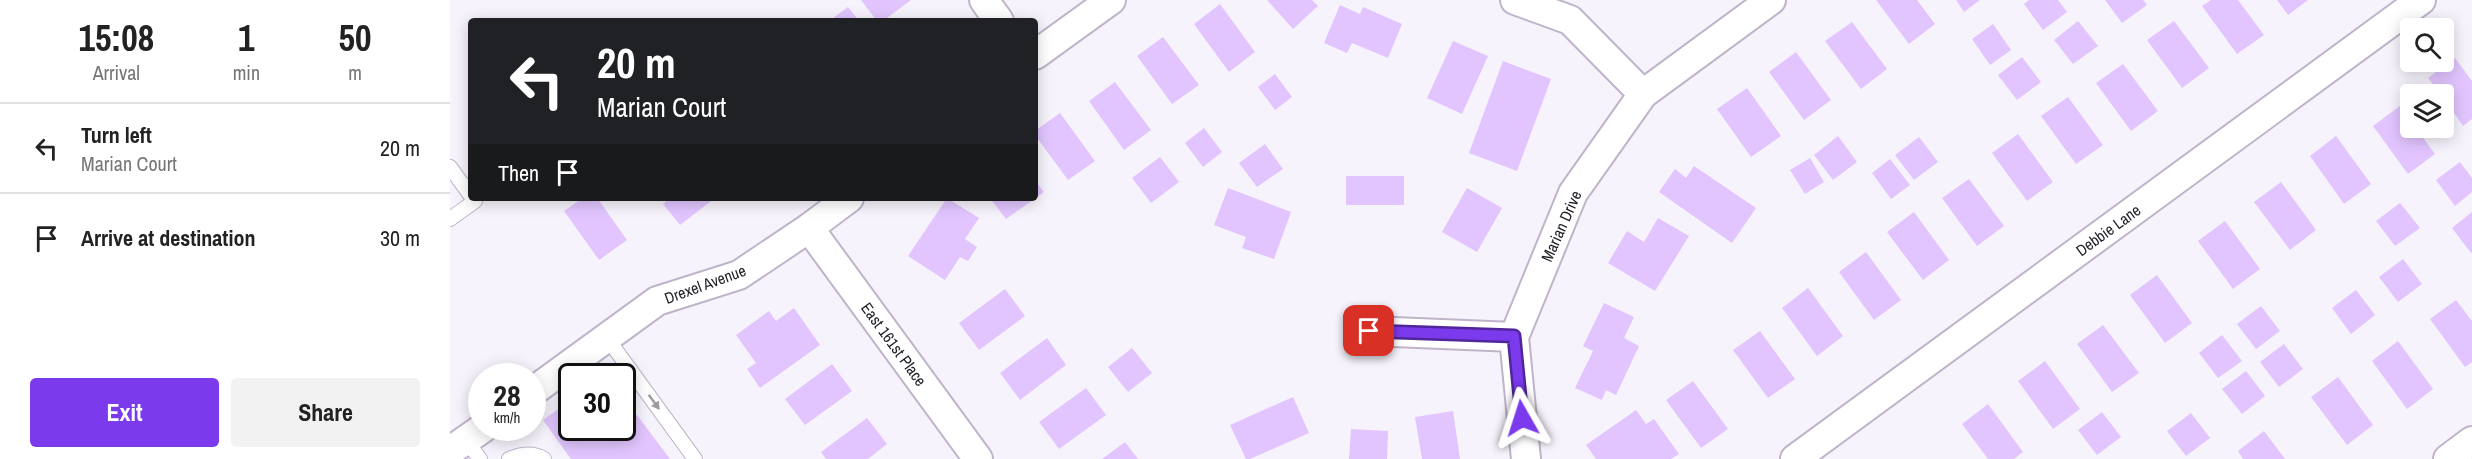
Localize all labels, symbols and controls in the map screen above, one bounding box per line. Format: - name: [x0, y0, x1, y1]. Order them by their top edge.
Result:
- text: 15:08: [79, 14, 154, 62]
- text: 1: [238, 14, 255, 62]
- text: 50: [339, 14, 371, 62]
- map controls: [2400, 18, 2454, 138]
- button: search: [2400, 18, 2454, 72]
- text: 20 m: [597, 35, 676, 91]
- icon: left: [498, 42, 576, 120]
- text: Arrival: [93, 59, 140, 86]
- text: min: [233, 59, 260, 86]
- text: m: [348, 59, 362, 86]
- button: layers: [2400, 84, 2454, 138]
- text: Marian Court: [597, 89, 726, 125]
- text: Turn left: [81, 120, 152, 150]
- icon: left: [30, 132, 63, 165]
- text: 20 m: [380, 133, 420, 163]
- text: Marian Court: [81, 150, 177, 177]
- icon: arrive: [551, 156, 584, 189]
- text: Then: [498, 158, 539, 188]
- street label: Marian Drive: [1536, 187, 1586, 265]
- street label: Debbie Lane: [2071, 199, 2145, 261]
- icon: arrive: [30, 222, 63, 255]
- text: Arrive at destination: [81, 223, 255, 253]
- text: 30 m: [380, 223, 420, 253]
- street label: Drexel Avenue: [661, 259, 749, 309]
- street label: East 161st Place: [856, 298, 932, 390]
- pin: [1343, 305, 1394, 356]
- icon: arrive: [1352, 314, 1385, 347]
- speed limit sign: 30: [558, 363, 636, 441]
- text: 28: [493, 375, 521, 415]
- button: Exit: [30, 378, 219, 447]
- button: Share: [231, 378, 420, 447]
- position arrow: [1490, 386, 1554, 450]
- one-way arrow: [648, 393, 660, 409]
- text: km/h: [494, 407, 520, 428]

